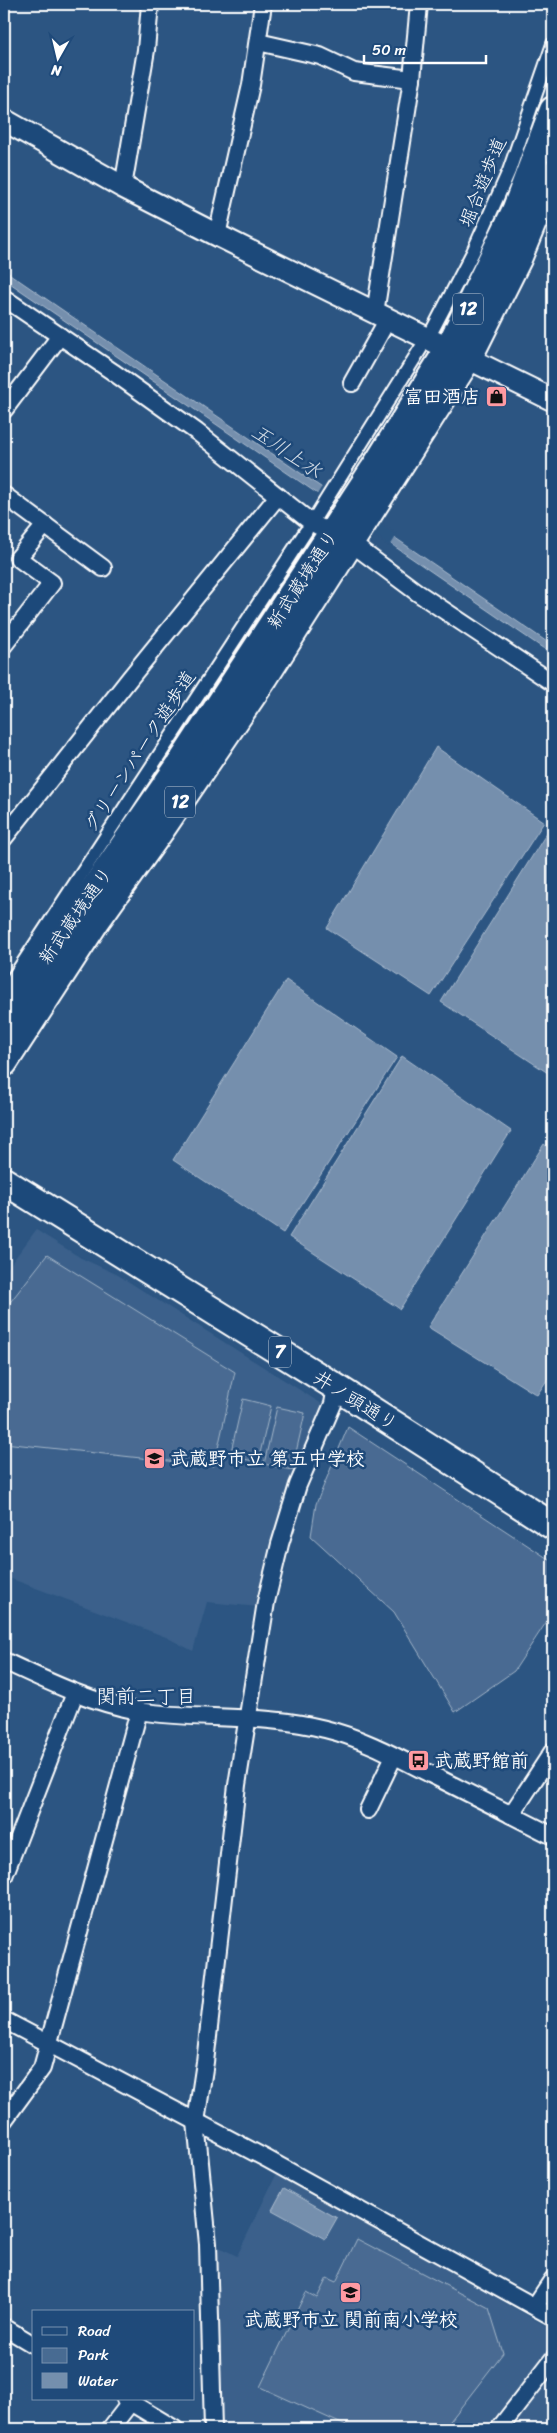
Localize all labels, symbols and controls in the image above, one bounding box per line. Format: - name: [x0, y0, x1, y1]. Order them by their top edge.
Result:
- north arrow: [32, 32, 82, 82]
- scale bar: [364, 32, 487, 64]
- text: 50 m: [372, 37, 407, 63]
- text: N: [49, 57, 64, 84]
- street label: 堀合遊歩道: [449, 132, 516, 232]
- road number: 12: [453, 294, 483, 324]
- place label: 富田酒店: [404, 380, 480, 413]
- shop icon: 富田酒店: [484, 384, 508, 408]
- water label: 玉川上水: [244, 415, 330, 488]
- street label: 新武蔵境通り: [258, 522, 347, 636]
- street label: グリーンパーク遊歩道: [74, 663, 204, 839]
- road number: 12: [165, 786, 195, 818]
- street label: 新武蔵境通り: [29, 859, 122, 971]
- road number: 7: [269, 1336, 291, 1368]
- street label: 井ノ頭通り: [307, 1361, 405, 1440]
- place label: 武蔵野市立 第五中学校: [170, 1442, 365, 1475]
- school or university icon: 武蔵野市立 第五中学校: [142, 1446, 166, 1470]
- district label: 関前二丁目: [96, 1679, 196, 1714]
- place label: 武蔵野館前: [434, 1744, 529, 1777]
- bus stop icon: 武蔵野館前: [406, 1748, 430, 1772]
- school or university icon: 武蔵野市立 関前南小学校: [339, 2281, 363, 2305]
- place label: 武蔵野市立 関前南小学校: [244, 2303, 458, 2336]
- legend: [32, 2310, 195, 2400]
- text: Road: [78, 2318, 111, 2344]
- text: Park: [78, 2342, 109, 2368]
- text: Water: [78, 2368, 118, 2394]

